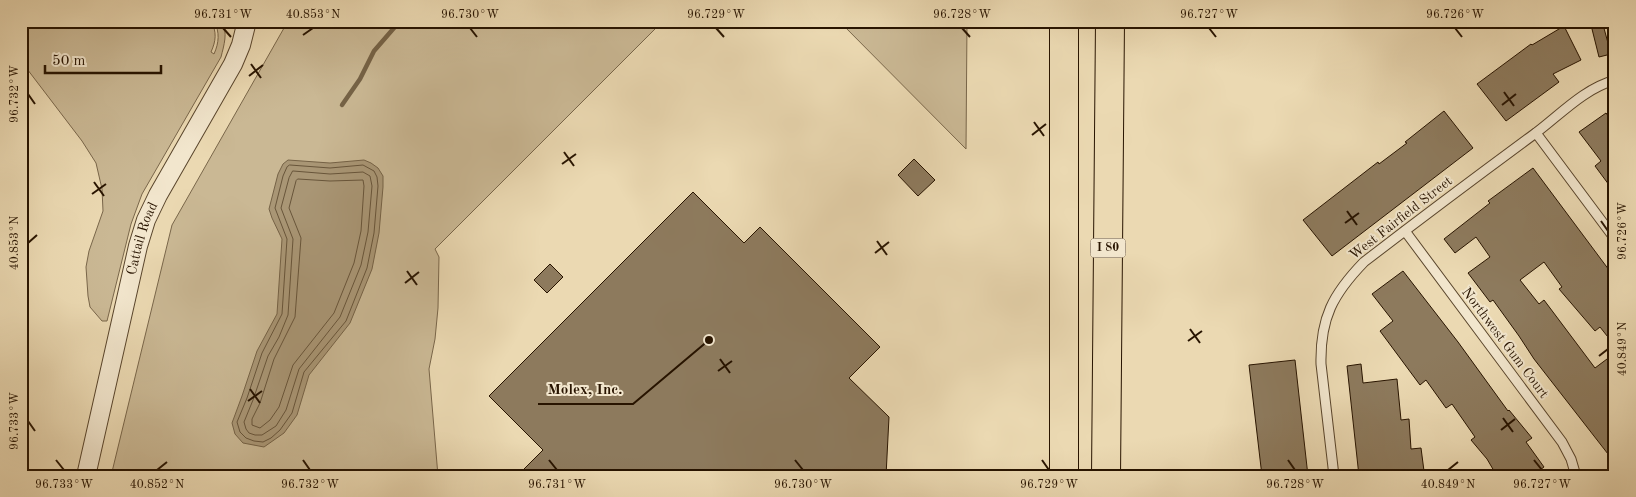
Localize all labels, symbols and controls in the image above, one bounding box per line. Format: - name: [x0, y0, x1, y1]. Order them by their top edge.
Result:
- text: 40.853°N: [286, 8, 340, 21]
- text: 96.731°W: [194, 9, 252, 21]
- text: 96.730°W: [441, 9, 499, 21]
- text: 96.729°W: [687, 9, 745, 21]
- text: 96.728°W: [933, 9, 991, 21]
- text: 96.727°W: [1180, 9, 1238, 21]
- text: 96.726°W: [1426, 9, 1484, 21]
- scale bar: [45, 42, 161, 74]
- text: 50 m: [52, 54, 86, 69]
- text: 96.732°W: [9, 65, 21, 123]
- street label: West Fairfield Street: [1347, 174, 1455, 262]
- street label: Cattail Road: [125, 200, 160, 276]
- text: 96.726°W: [1617, 202, 1629, 260]
- text: 40.853°N: [8, 216, 21, 270]
- road number: I 80: [1090, 238, 1126, 258]
- street label: Northwest Gum Court: [1459, 285, 1551, 401]
- text: 40.849°N: [1617, 322, 1629, 376]
- callout: Molex, Inc.: [538, 374, 633, 404]
- text: Molex, Inc.: [548, 383, 622, 398]
- text: 96.733°W: [9, 392, 21, 450]
- text: 40.852°N: [130, 478, 184, 491]
- text: 96.733°W: [35, 479, 93, 491]
- text: 96.732°W: [281, 479, 339, 491]
- text: 96.731°W: [528, 479, 586, 491]
- text: 96.730°W: [774, 479, 832, 491]
- text: 96.729°W: [1020, 479, 1078, 491]
- text: 96.728°W: [1266, 479, 1324, 491]
- text: 40.849°N: [1421, 479, 1475, 491]
- text: 96.727°W: [1513, 479, 1571, 491]

